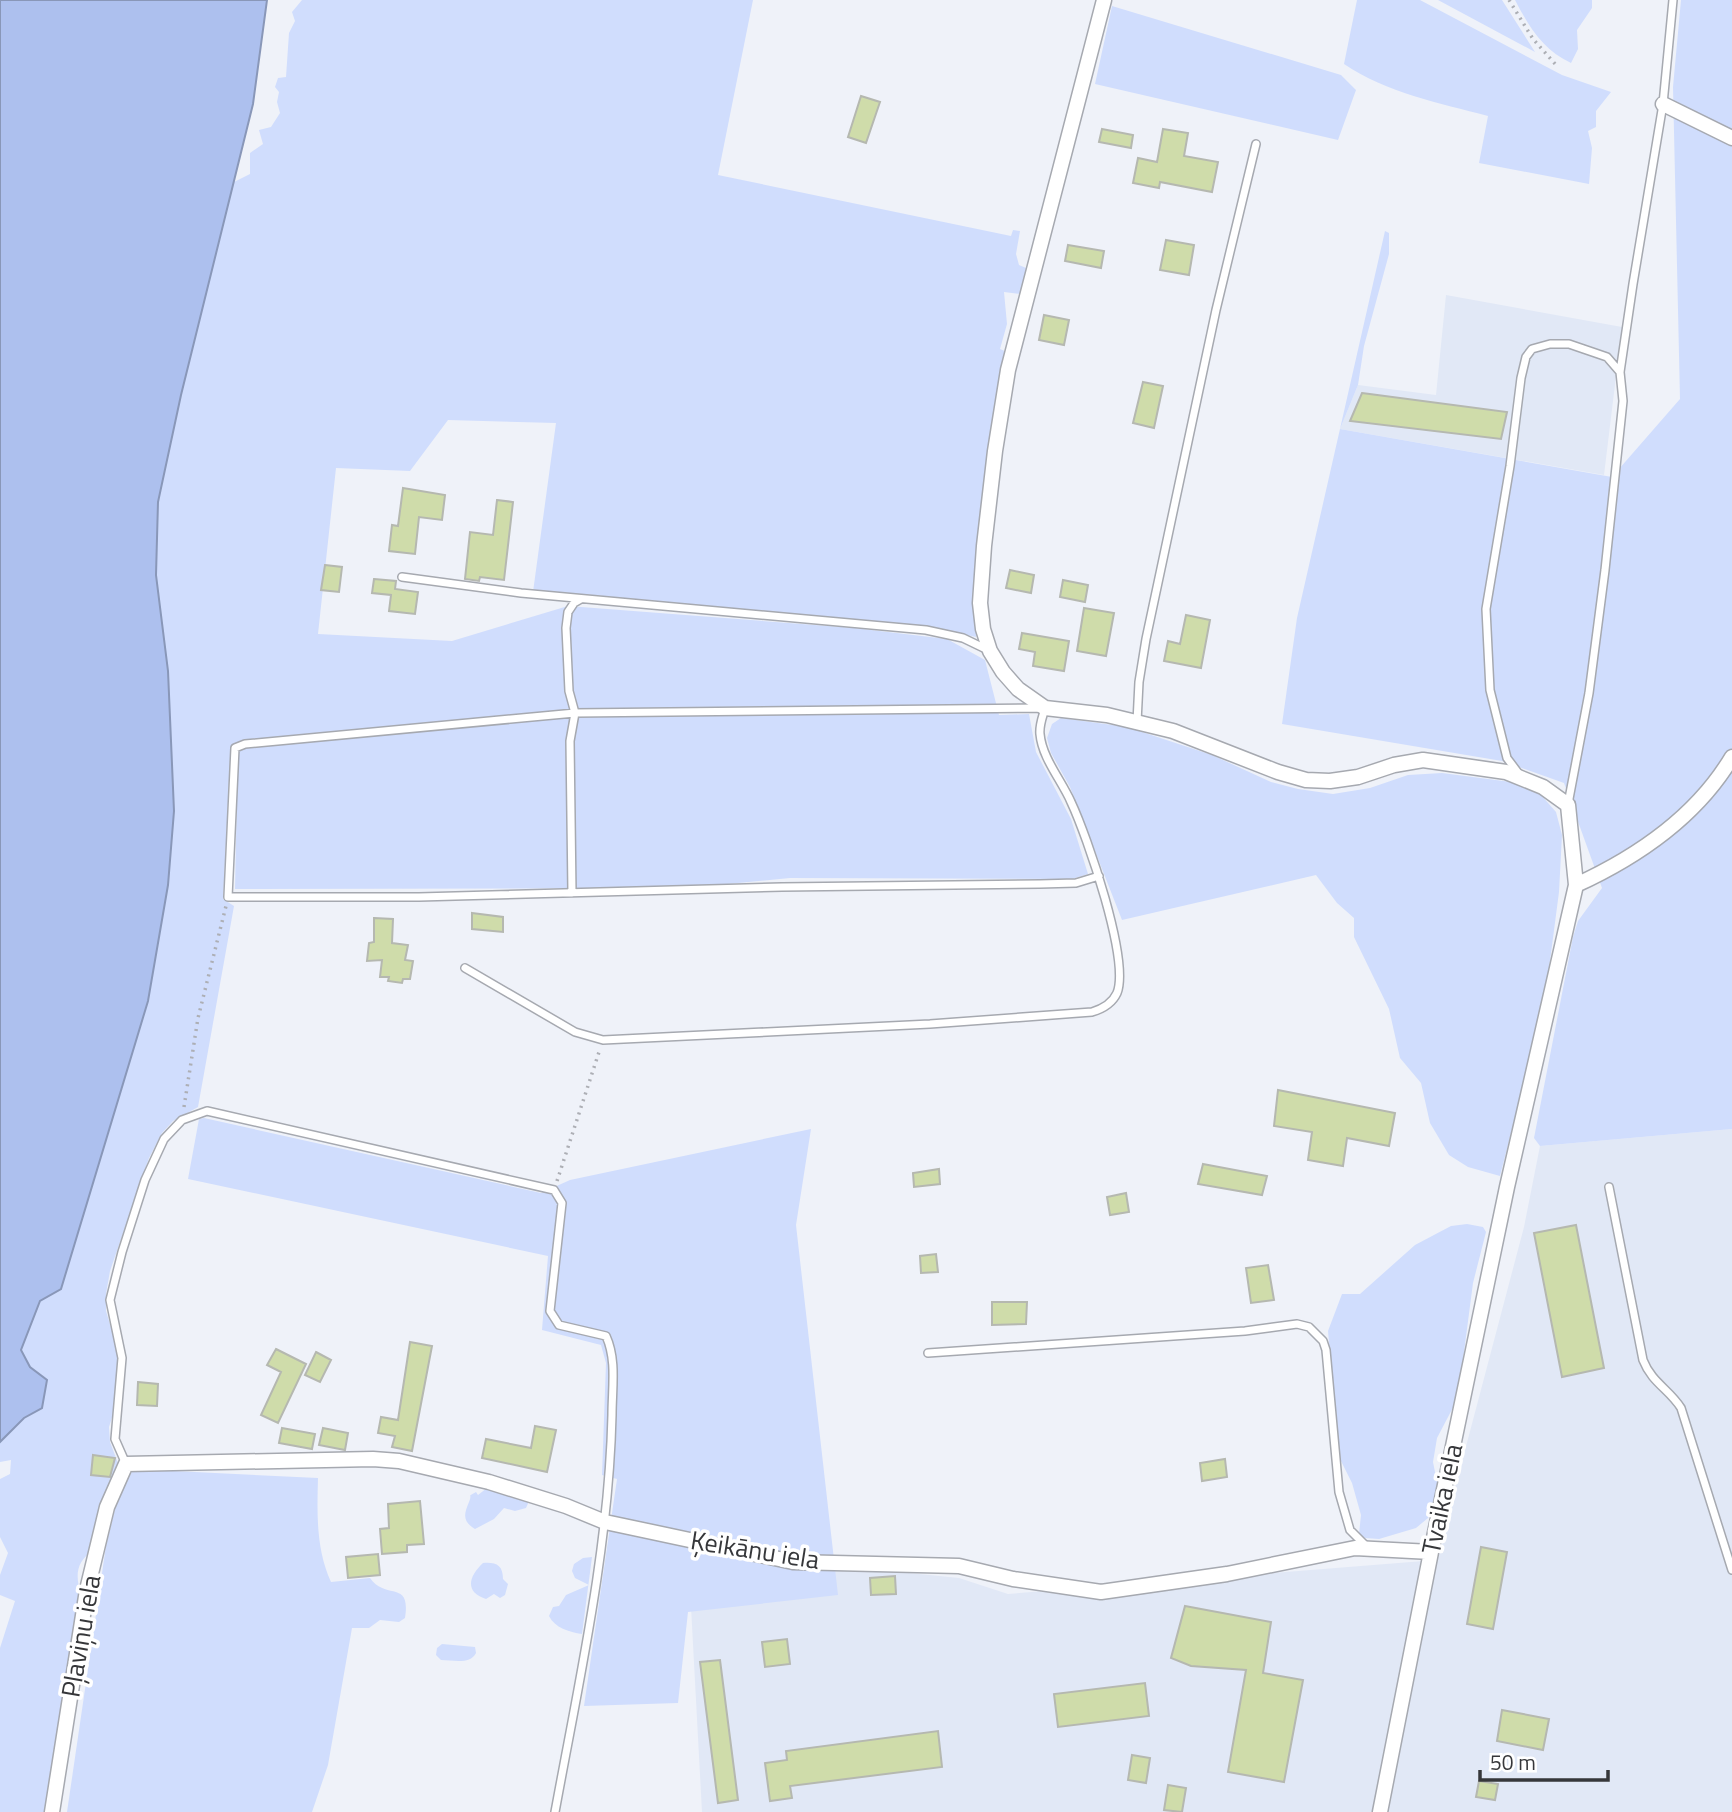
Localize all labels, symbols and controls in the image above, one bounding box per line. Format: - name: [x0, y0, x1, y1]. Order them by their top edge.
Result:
- street label: Tvaika iela: [1411, 1440, 1472, 1558]
- street label: Ķeikānu iela: [688, 1520, 822, 1579]
- street label: Pļaviņu iela: [51, 1572, 110, 1700]
- scale bar: [1480, 1738, 1608, 1782]
- text: 50 m: [1490, 1746, 1536, 1778]

